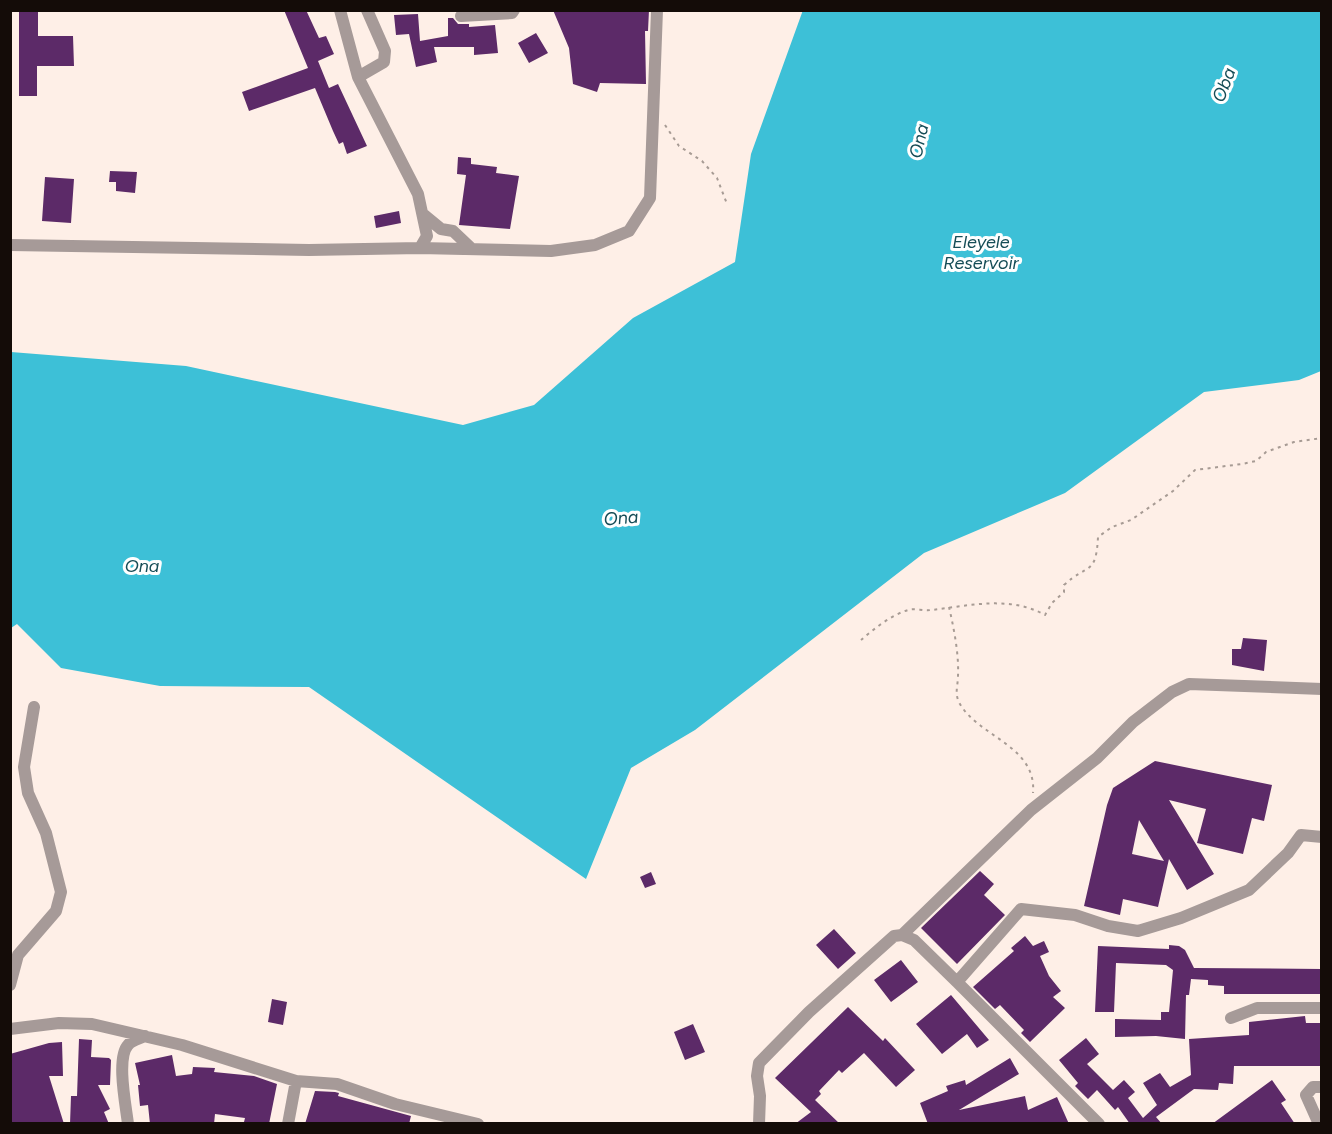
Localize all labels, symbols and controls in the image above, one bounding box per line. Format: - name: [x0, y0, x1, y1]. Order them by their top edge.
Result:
- water label: Oba: [1207, 64, 1241, 105]
- water label: Ona: [904, 121, 934, 160]
- water label: Eleyele Reservoir: [943, 231, 1020, 274]
- water label: Ona: [603, 505, 640, 530]
- water label: Ona: [125, 555, 160, 577]

